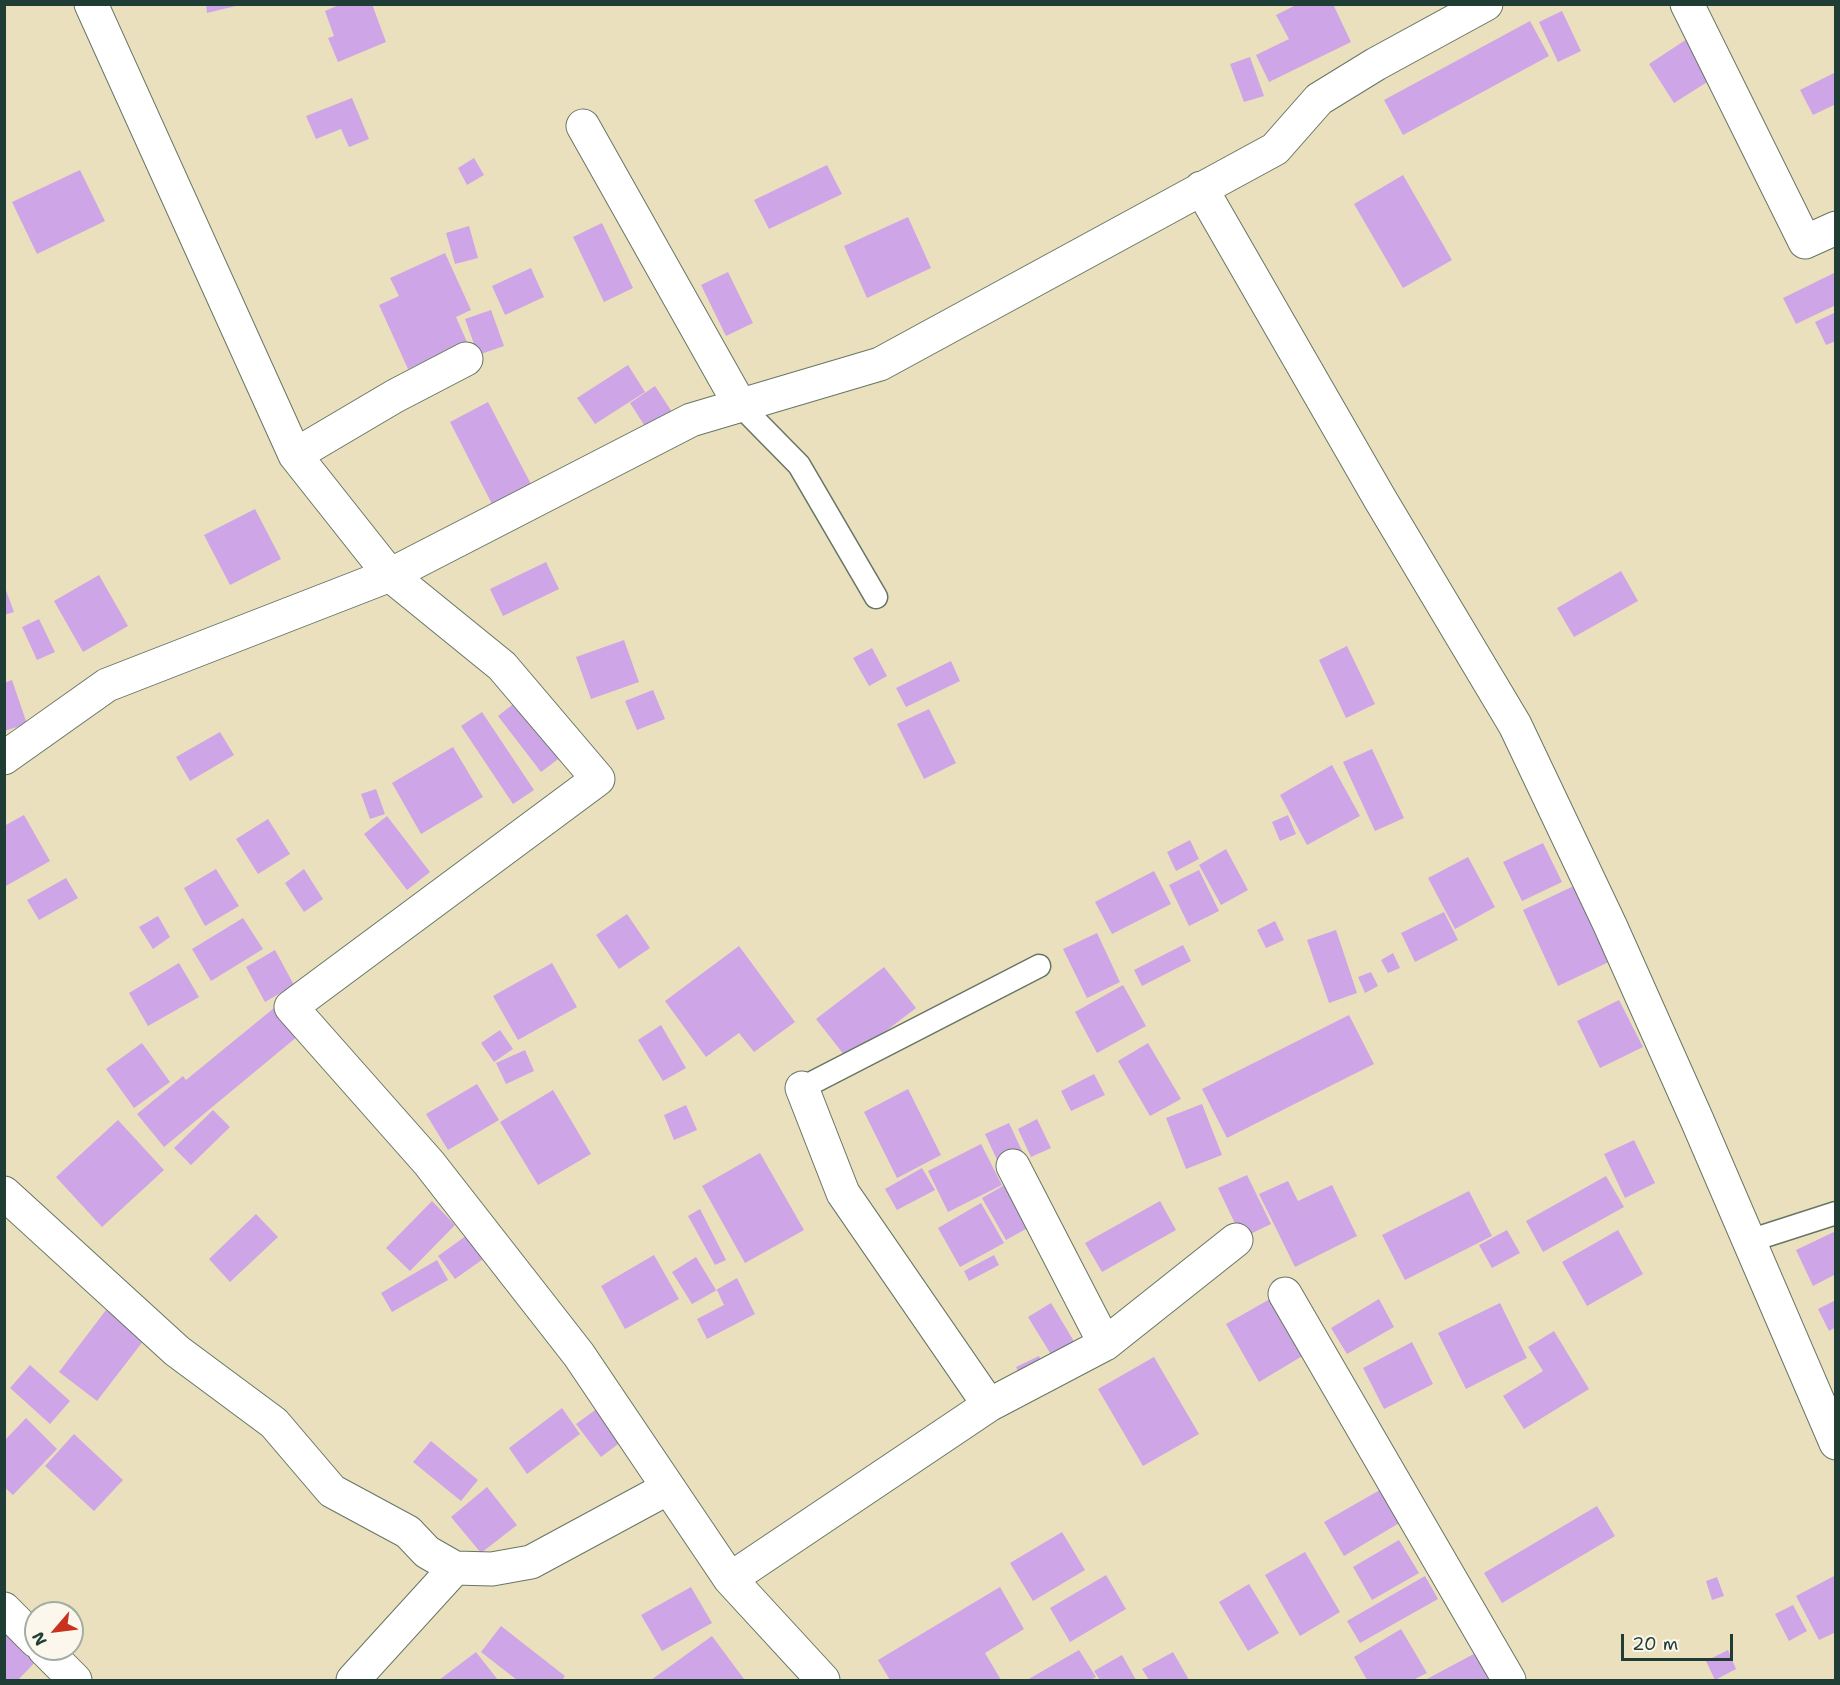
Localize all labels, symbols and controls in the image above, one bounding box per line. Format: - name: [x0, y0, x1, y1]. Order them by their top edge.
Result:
- north arrow: [24, 1601, 84, 1661]
- scale bar: [1624, 1622, 1736, 1660]
- text: N: [27, 1628, 52, 1649]
- text: 20 m: [1632, 1632, 1678, 1656]

